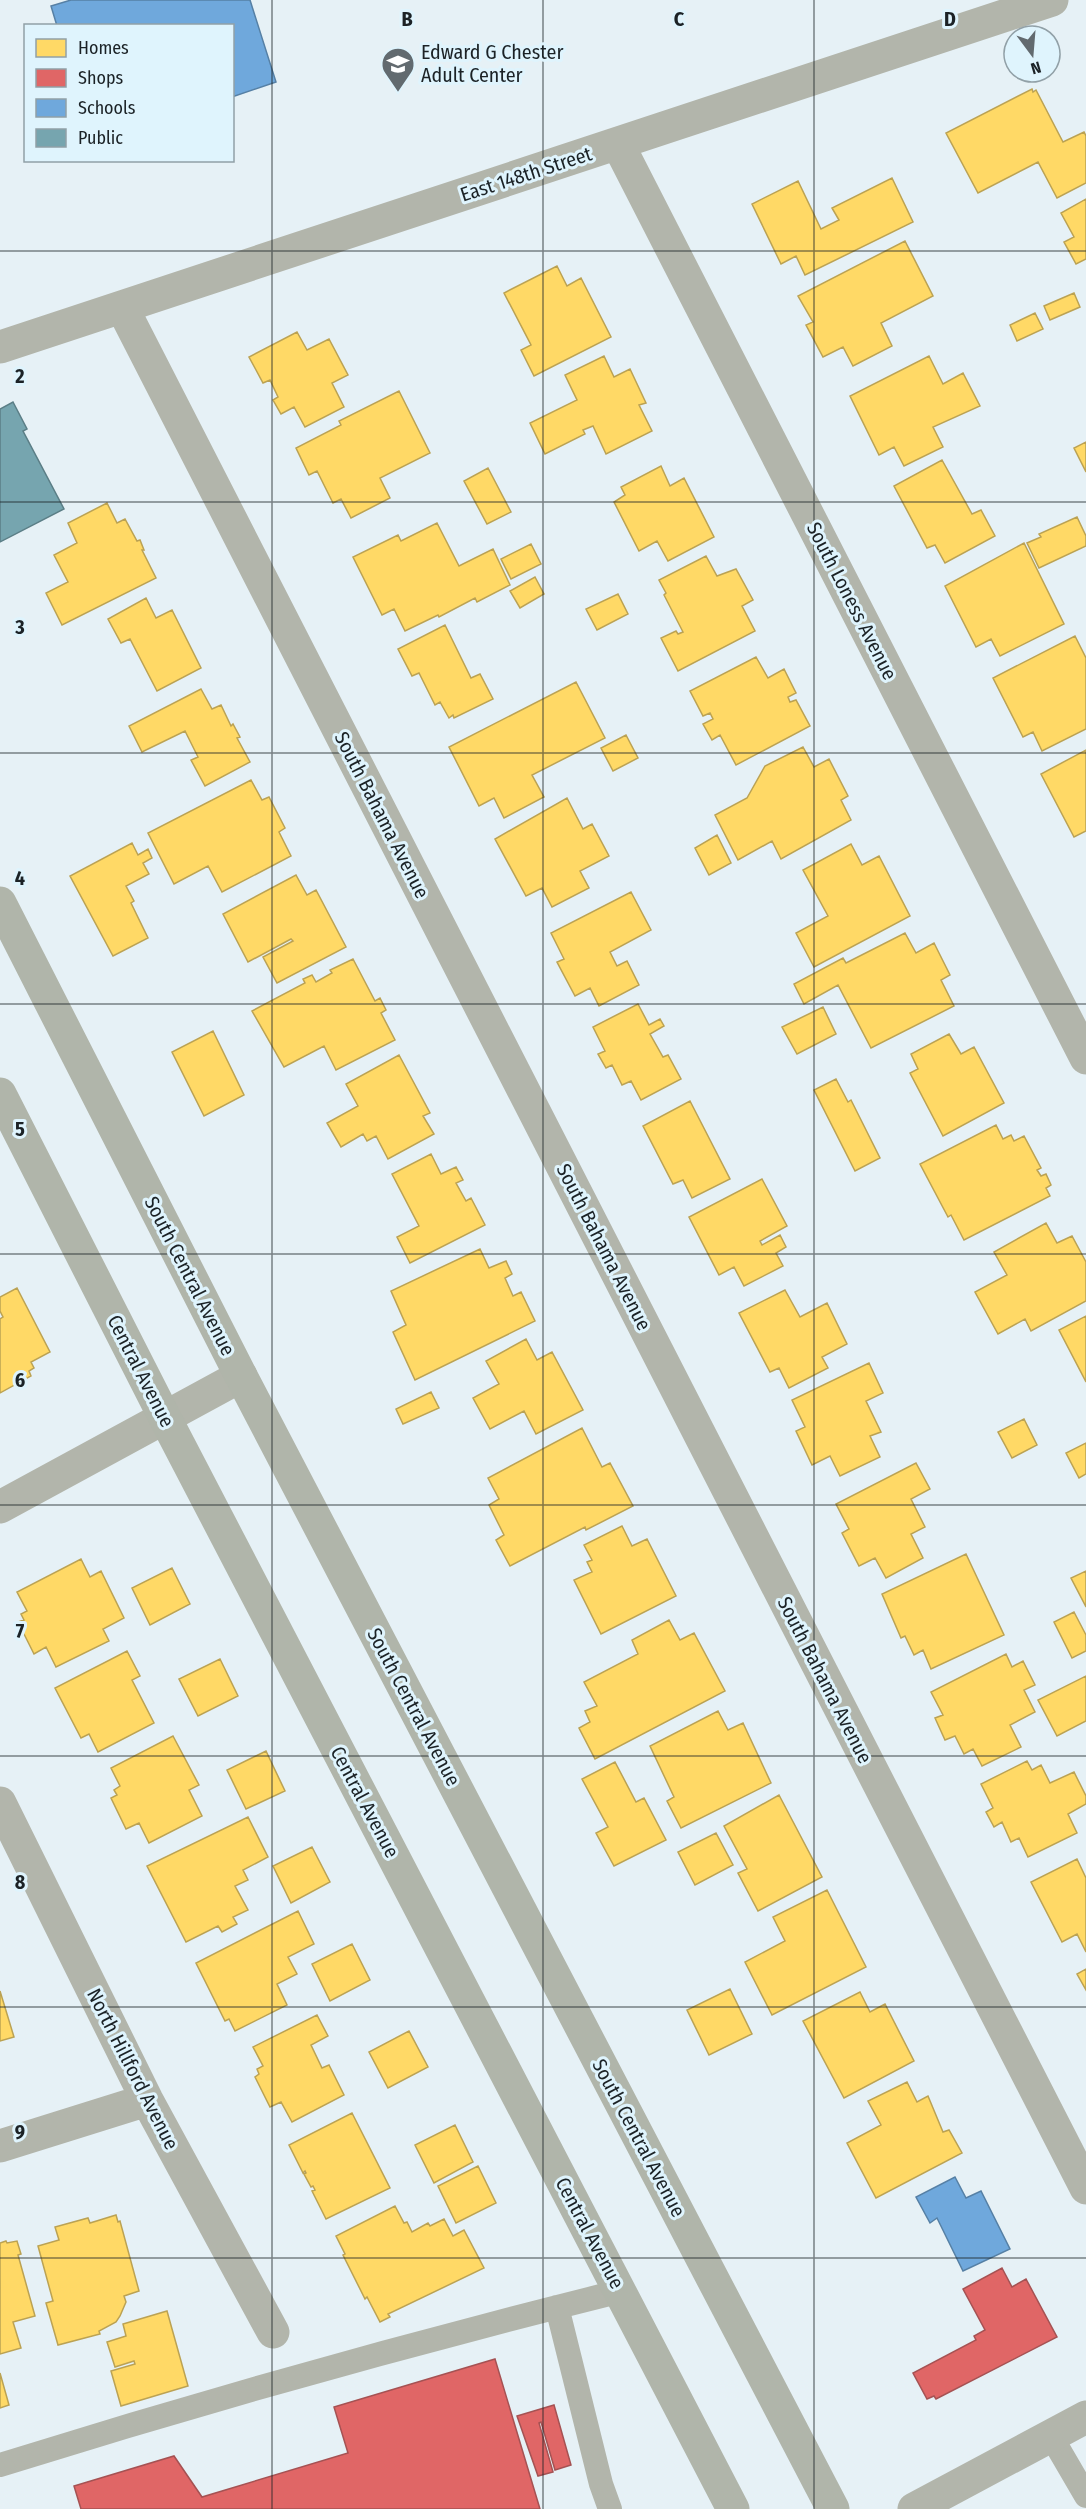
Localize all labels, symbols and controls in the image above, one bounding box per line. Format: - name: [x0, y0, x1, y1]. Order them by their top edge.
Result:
- text: B: [401, 7, 413, 31]
- text: C: [674, 7, 685, 31]
- text: D: [944, 7, 956, 31]
- legend: [24, 24, 234, 162]
- north arrow: [1002, 24, 1062, 84]
- text: Homes: [78, 37, 129, 59]
- place label: Edward G Chester Adult Center: [421, 40, 563, 87]
- school or university icon: Edward G Chester Adult Center: [380, 46, 416, 93]
- text: N: [1029, 57, 1043, 78]
- text: Shops: [78, 67, 123, 89]
- text: Schools: [78, 97, 136, 119]
- text: Public: [78, 127, 123, 149]
- street label: East 148th Street: [457, 141, 595, 207]
- text: 2: [14, 364, 25, 388]
- street label: South Loness Avenue: [802, 518, 902, 684]
- text: 3: [14, 615, 25, 639]
- street label: South Bahama Avenue: [330, 728, 434, 902]
- text: 4: [15, 866, 25, 890]
- text: 5: [15, 1117, 25, 1141]
- street label: South Bahama Avenue: [552, 1160, 656, 1334]
- street label: South Central Avenue: [139, 1192, 241, 1360]
- street label: Central Avenue: [102, 1311, 180, 1431]
- text: 6: [15, 1368, 25, 1392]
- street label: South Bahama Avenue: [773, 1593, 877, 1767]
- text: 7: [16, 1619, 25, 1643]
- street label: South Central Avenue: [362, 1624, 466, 1790]
- street label: Central Avenue: [326, 1742, 404, 1862]
- text: 8: [15, 1870, 26, 1894]
- street label: North Hillford Avenue: [82, 1984, 184, 2154]
- street label: South Central Avenue: [587, 2055, 691, 2221]
- text: 9: [15, 2120, 25, 2144]
- street label: Central Avenue: [551, 2173, 629, 2293]

